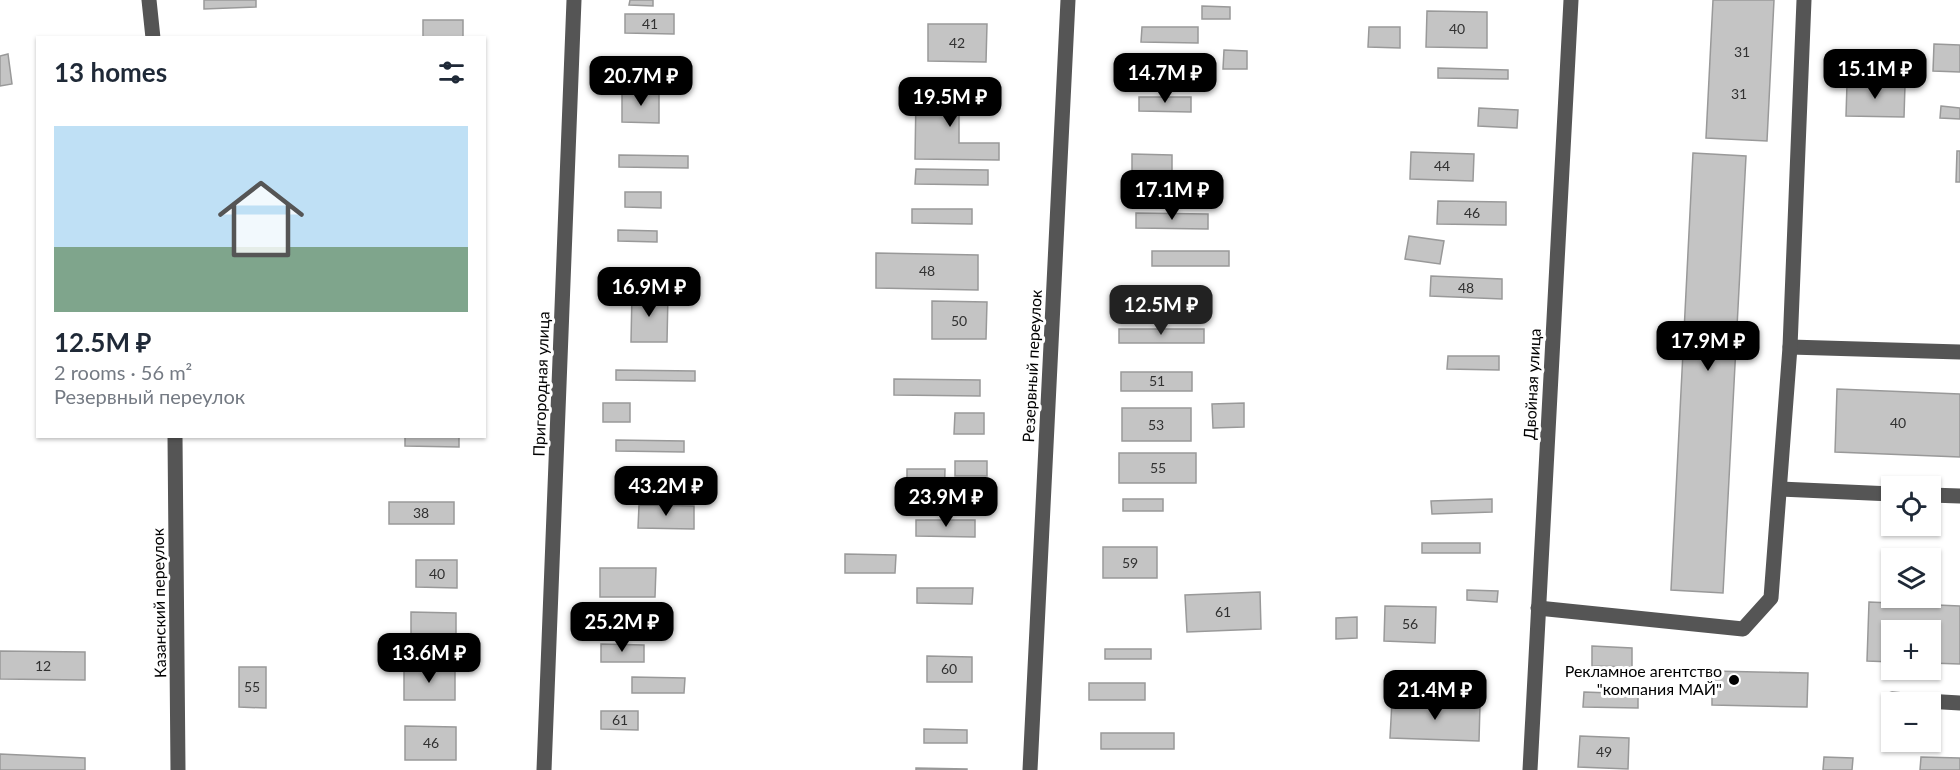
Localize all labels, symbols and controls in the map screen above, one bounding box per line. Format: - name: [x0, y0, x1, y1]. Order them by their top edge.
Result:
- house number: 41: [642, 15, 658, 32]
- house number: 40: [1449, 20, 1465, 37]
- house number: 42: [949, 34, 965, 51]
- house number: 31: [1734, 43, 1750, 60]
- pin: 15.1M ₽: [1820, 49, 1930, 100]
- pin: 14.7M ₽: [1110, 53, 1220, 104]
- text: 13 homes: [54, 56, 167, 88]
- icon: filters: [435, 56, 468, 89]
- pin: 20.7M ₽: [586, 56, 696, 107]
- text: 15.1M ₽: [1838, 56, 1912, 80]
- text: 14.7M ₽: [1128, 60, 1202, 84]
- text: 20.7M ₽: [604, 63, 678, 87]
- pin: 19.5M ₽: [895, 77, 1005, 128]
- text: 19.5M ₽: [913, 84, 987, 108]
- house number: 31: [1731, 85, 1747, 102]
- house number: 44: [1434, 157, 1450, 174]
- icon: home: [207, 165, 315, 273]
- pin: 17.1M ₽: [1117, 170, 1227, 221]
- text: 17.1M ₽: [1135, 177, 1209, 201]
- house number: 46: [1464, 204, 1480, 221]
- house number: 48: [919, 262, 935, 279]
- pin: 16.9M ₽: [594, 267, 704, 318]
- text: 16.9M ₽: [612, 274, 686, 298]
- house number: 48: [1458, 279, 1474, 296]
- pin: 12.5M ₽: [1106, 285, 1216, 336]
- street label: Резервный переулок: [1018, 288, 1045, 443]
- text: 12.5M ₽: [1124, 292, 1198, 316]
- street label: Пригородная улица: [528, 311, 553, 457]
- house number: 50: [951, 312, 967, 329]
- pin: 17.9M ₽: [1653, 321, 1763, 372]
- text: 12.5M ₽: [54, 326, 151, 358]
- street label: Двойная улица: [1519, 328, 1544, 440]
- text: 17.9M ₽: [1671, 328, 1745, 352]
- text: 2 rooms · 56 m²: [54, 360, 192, 384]
- house number: 51: [1149, 372, 1165, 389]
- text: Резервный переулок: [54, 384, 245, 408]
- house number: 40: [1890, 414, 1906, 431]
- house number: 53: [1148, 416, 1164, 433]
- house number: 55: [1150, 459, 1166, 476]
- pin: 43.2M ₽: [611, 466, 721, 517]
- text: 43.2M ₽: [629, 473, 703, 497]
- map controls: [1881, 476, 1941, 752]
- button: locate: [1881, 476, 1941, 536]
- pin: 23.9M ₽: [891, 477, 1001, 528]
- text: 23.9M ₽: [909, 484, 983, 508]
- house number: 38: [413, 504, 429, 521]
- street label: Казанский переулок: [148, 527, 169, 678]
- button: layers: [1881, 548, 1941, 608]
- house number: 59: [1122, 554, 1138, 571]
- house number: 40: [429, 565, 445, 582]
- pin: 25.2M ₽: [567, 602, 677, 653]
- house number: 61: [1215, 603, 1231, 620]
- text: 25.2M ₽: [585, 609, 659, 633]
- house number: 56: [1402, 615, 1418, 632]
- button: +: [1881, 620, 1941, 680]
- pin: 13.6M ₽: [374, 633, 484, 684]
- text: 13.6M ₽: [392, 640, 466, 664]
- house number: 12: [35, 657, 51, 674]
- house number: 60: [941, 660, 957, 677]
- place label: Рекламное агентство "компания МАЙ": [1565, 661, 1722, 698]
- pin: 21.4M ₽: [1380, 670, 1490, 721]
- marker: Рекламное агентство "компания МАЙ": [1727, 673, 1741, 687]
- text: 21.4M ₽: [1398, 677, 1472, 701]
- house number: 55: [244, 678, 260, 695]
- button: −: [1881, 692, 1941, 752]
- house number: 61: [612, 711, 628, 728]
- house number: 46: [423, 734, 439, 751]
- house number: 49: [1596, 743, 1612, 760]

